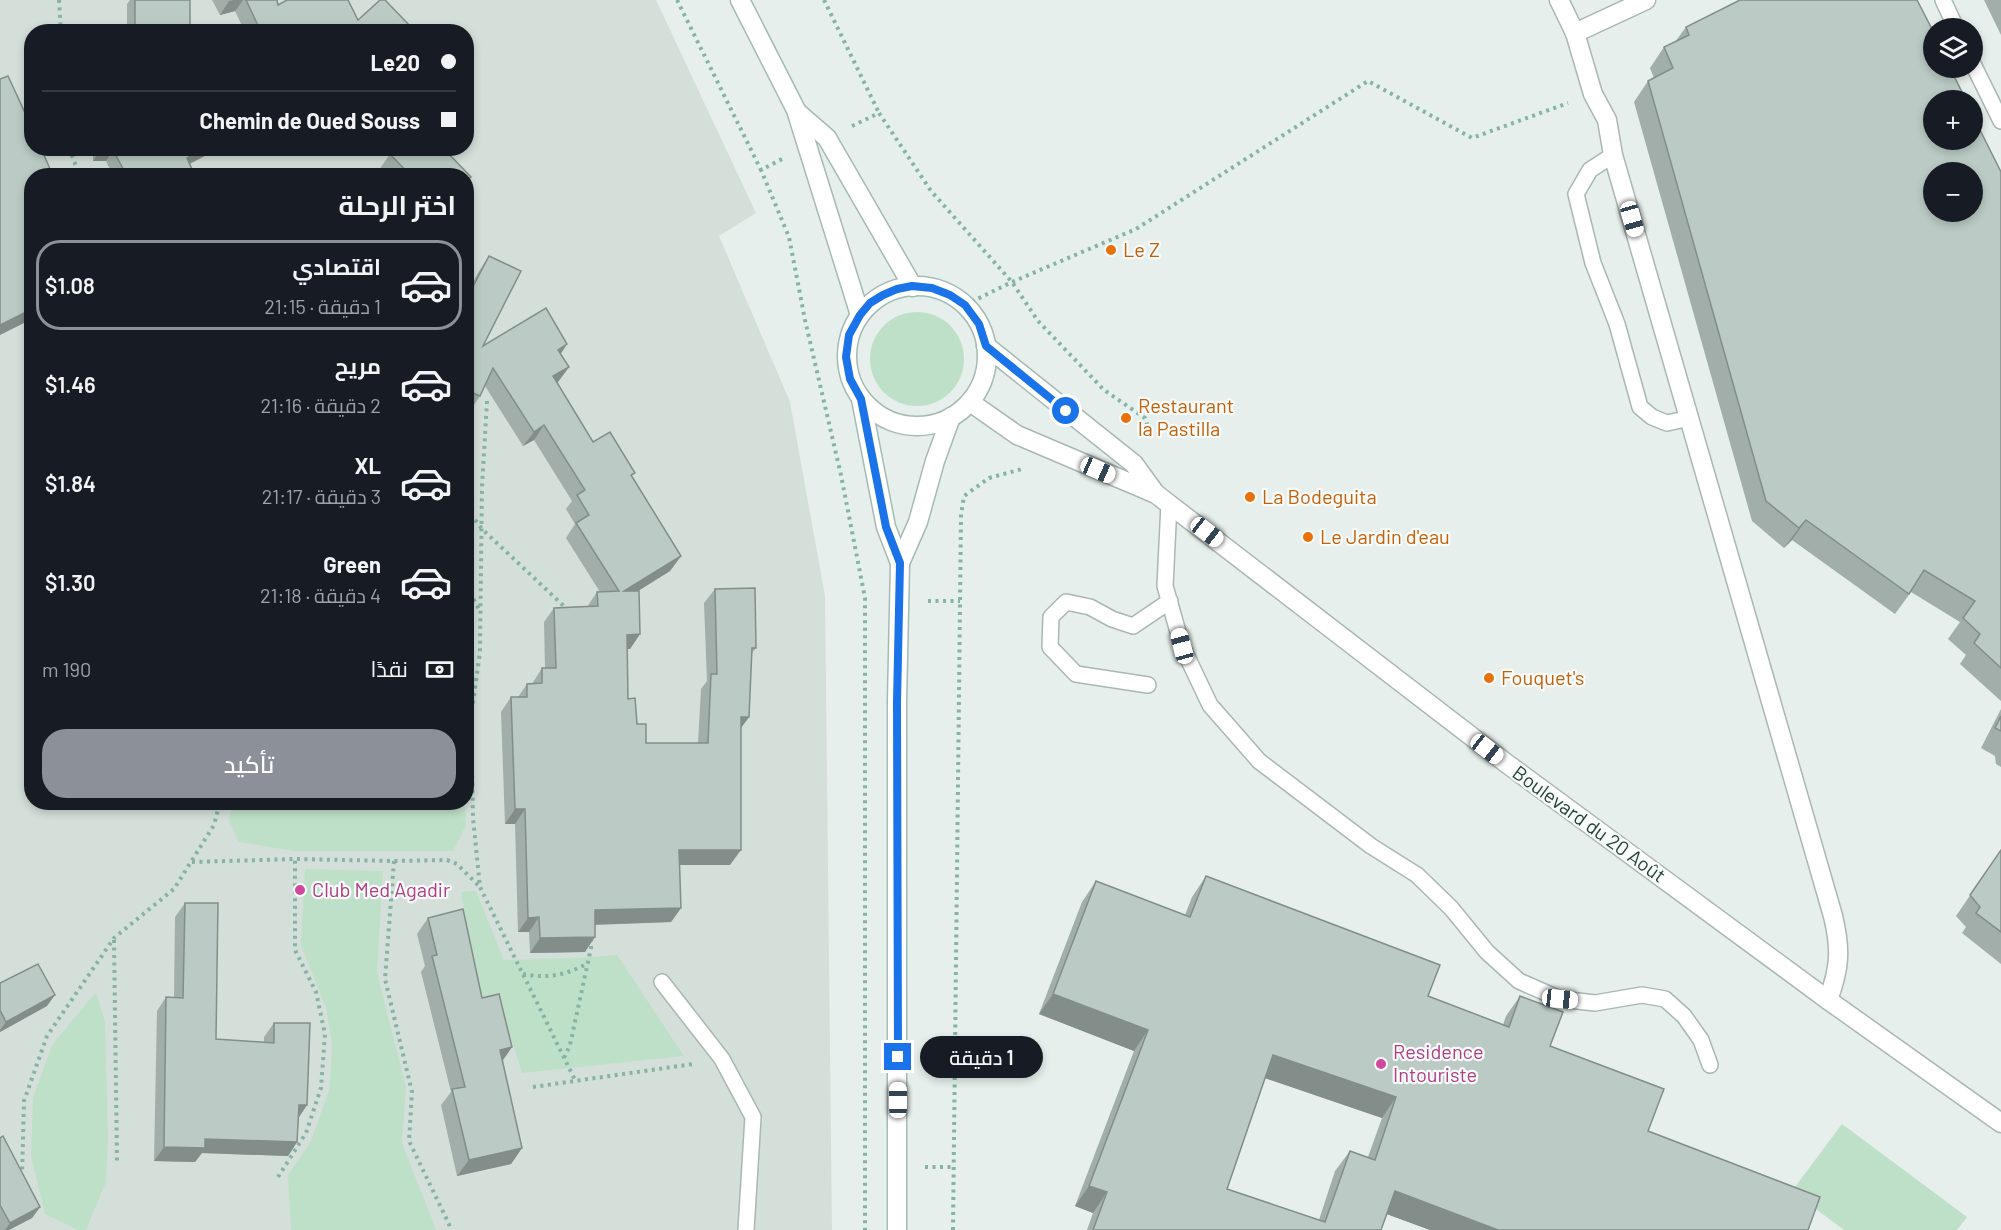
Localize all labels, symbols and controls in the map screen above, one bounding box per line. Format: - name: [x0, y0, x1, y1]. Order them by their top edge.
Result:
- map controls: [1923, 18, 1983, 222]
- button: layers: [1923, 18, 1983, 78]
- text: Le20: [371, 49, 420, 75]
- button: +: [1923, 90, 1983, 150]
- text: Chemin de Oued Souss: [200, 107, 420, 133]
- button: −: [1923, 162, 1983, 222]
- text: اختر الرحلة: [338, 188, 456, 220]
- car: [1618, 199, 1646, 239]
- place label: Le Z: [1123, 237, 1160, 261]
- marker: Le Z: [1104, 243, 1118, 257]
- text: اقتصادي: [292, 253, 381, 279]
- icon: car: [399, 258, 453, 312]
- text: $1.08: [45, 272, 95, 298]
- text: 1 دقيقة · 21:15: [264, 294, 381, 318]
- text: مريح: [335, 352, 381, 378]
- icon: car: [399, 357, 453, 411]
- text: $1.46: [45, 371, 96, 397]
- text: 2 دقيقة · 21:16: [261, 393, 381, 417]
- place label: Restaurant la Pastilla: [1138, 393, 1234, 440]
- route start: [1052, 397, 1079, 424]
- marker: Restaurant la Pastilla: [1119, 411, 1133, 425]
- text: XL: [355, 452, 381, 478]
- car: [1078, 454, 1118, 486]
- icon: car: [399, 456, 453, 510]
- text: $1.84: [45, 470, 96, 496]
- text: 3 دقيقة · 21:17: [262, 484, 381, 508]
- place label: La Bodeguita: [1262, 484, 1377, 508]
- marker: La Bodeguita: [1243, 490, 1257, 504]
- car: [1187, 514, 1227, 550]
- place label: Le Jardin d'eau: [1320, 524, 1450, 548]
- marker: Le Jardin d'eau: [1301, 530, 1315, 544]
- text: Green: [323, 551, 381, 577]
- icon: car: [399, 555, 453, 609]
- text: $1.30: [45, 569, 95, 595]
- text: 4 دقيقة · 21:18: [260, 583, 381, 607]
- car: [1169, 626, 1195, 666]
- icon: cash: [423, 653, 456, 686]
- text: نقدًا: [370, 655, 408, 681]
- text: 190 m: [42, 657, 91, 681]
- place label: Fouquet's: [1501, 665, 1584, 689]
- marker: Fouquet's: [1482, 671, 1496, 685]
- button: تأكيد: [42, 729, 456, 798]
- car: [1467, 731, 1507, 767]
- street label: Boulevard du 20 Août: [1508, 760, 1671, 887]
- place label: Club Med Agadir: [312, 877, 450, 901]
- marker: Club Med Agadir: [293, 883, 307, 897]
- car: [1541, 988, 1579, 1010]
- callout: 1 دقيقة: [919, 1036, 1042, 1078]
- place label: Residence Intouriste: [1393, 1039, 1484, 1086]
- route end: [884, 1043, 911, 1070]
- text: 1 دقيقة: [949, 1045, 1014, 1069]
- marker: Residence Intouriste: [1374, 1057, 1388, 1071]
- car: [889, 1082, 907, 1118]

